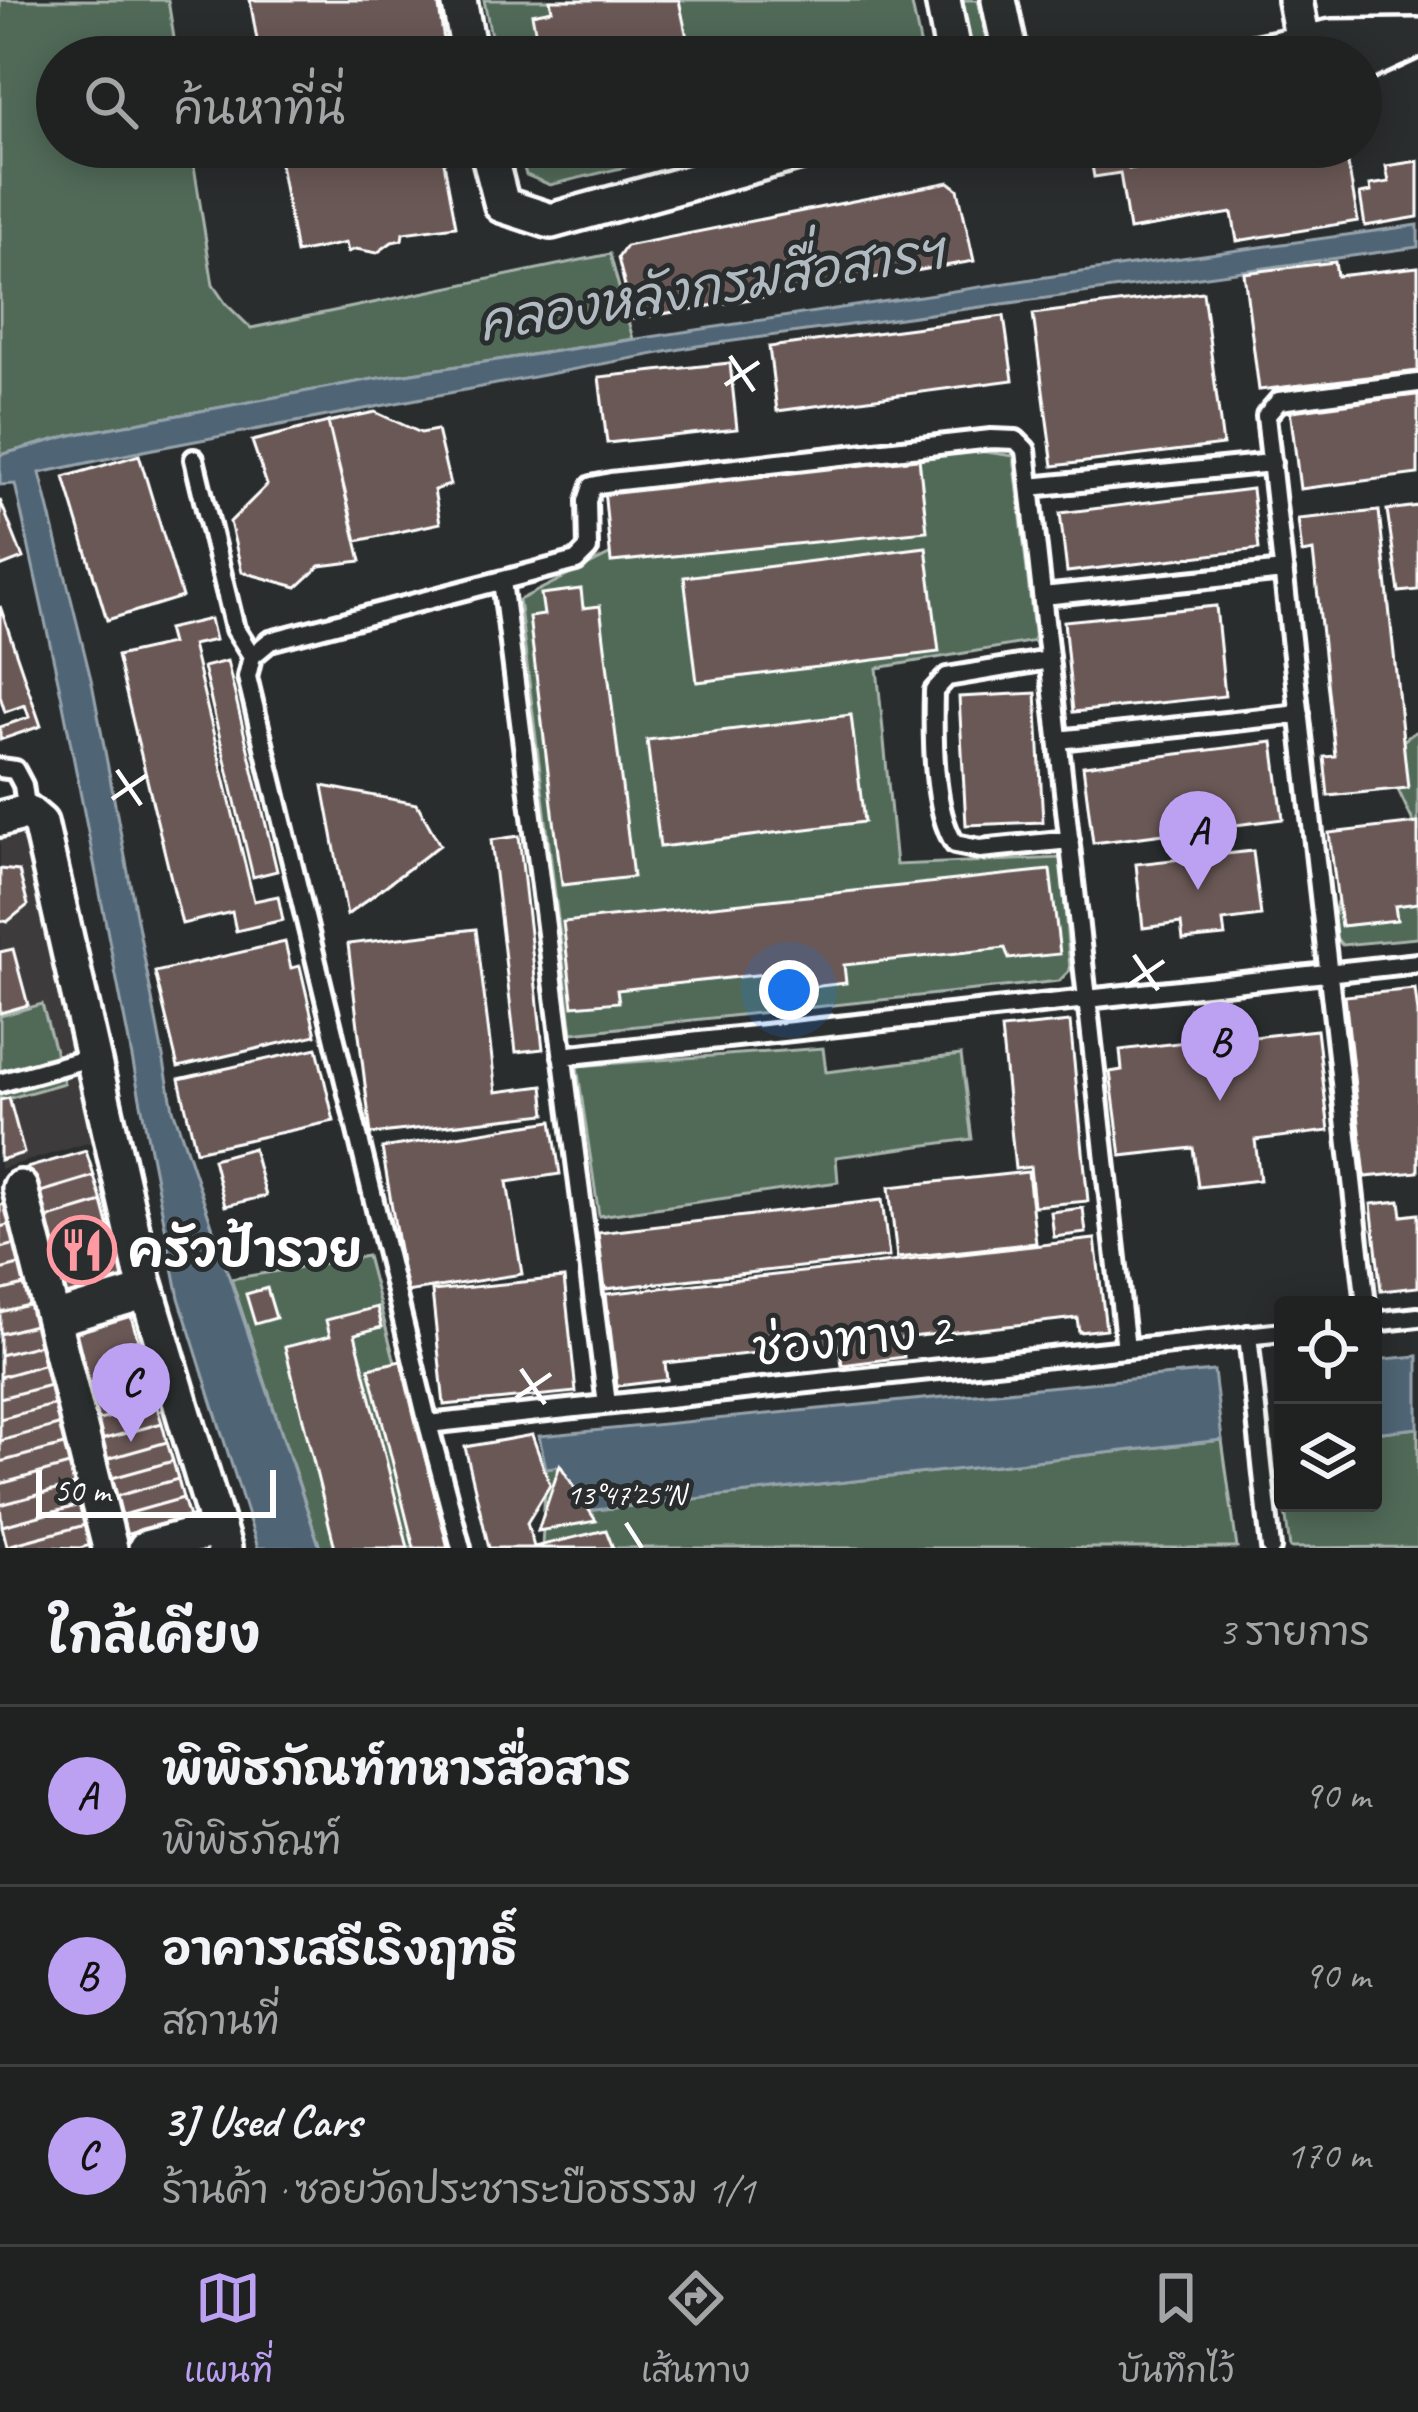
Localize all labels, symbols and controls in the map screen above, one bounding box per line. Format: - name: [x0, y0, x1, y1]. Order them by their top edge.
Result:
- search box: [36, 36, 1382, 168]
- icon: search: [78, 69, 144, 135]
- text: ค้นหาที่นี่: [174, 81, 345, 138]
- water label: คลองหลังกรมสื่อสารฯ: [472, 203, 953, 356]
- pin: A: [1159, 791, 1237, 890]
- your location: [759, 960, 819, 1020]
- pin: B: [1181, 1002, 1259, 1101]
- restaurant icon: ครัวป้ารวย: [47, 1215, 117, 1285]
- place label: ครัวป้ารวย: [128, 1218, 362, 1280]
- map controls: [1274, 1296, 1382, 1512]
- button: locate: [1274, 1296, 1382, 1404]
- street label: ช่องทาง 2: [749, 1298, 956, 1379]
- pin: C: [92, 1343, 170, 1442]
- button: layers: [1274, 1404, 1382, 1512]
- scale bar: [36, 1464, 276, 1517]
- text: 50 m: [54, 1470, 110, 1512]
- text: 13°47'25"N: [567, 1475, 690, 1513]
- text: ใกล้เคียง: [48, 1603, 260, 1667]
- text: 3 รายการ: [1218, 1608, 1370, 1657]
- text: พิพิธภัณฑ์ทหารสื่อสาร: [162, 1741, 631, 1798]
- text: A: [77, 1771, 97, 1820]
- text: 90 m: [1304, 1771, 1370, 1820]
- text: พิพิธภัณฑ์: [162, 1817, 341, 1866]
- text: อาคารเสรีเริงฤทธิ์: [162, 1921, 518, 1978]
- text: B: [77, 1951, 97, 2000]
- text: 90 m: [1304, 1951, 1370, 2000]
- text: สถานที่: [162, 1997, 280, 2046]
- text: 3J Used Cars: [162, 2093, 361, 2150]
- text: C: [78, 2131, 96, 2180]
- text: 170 m: [1286, 2131, 1370, 2180]
- text: ร้านค้า · ซอยวัดประชาระบือธรรม 1/1: [162, 2166, 755, 2215]
- tab: แผนที่: [184, 2265, 273, 2395]
- tab: เส้นทาง: [641, 2265, 750, 2395]
- tab: บันทึกไว้: [1118, 2265, 1234, 2395]

